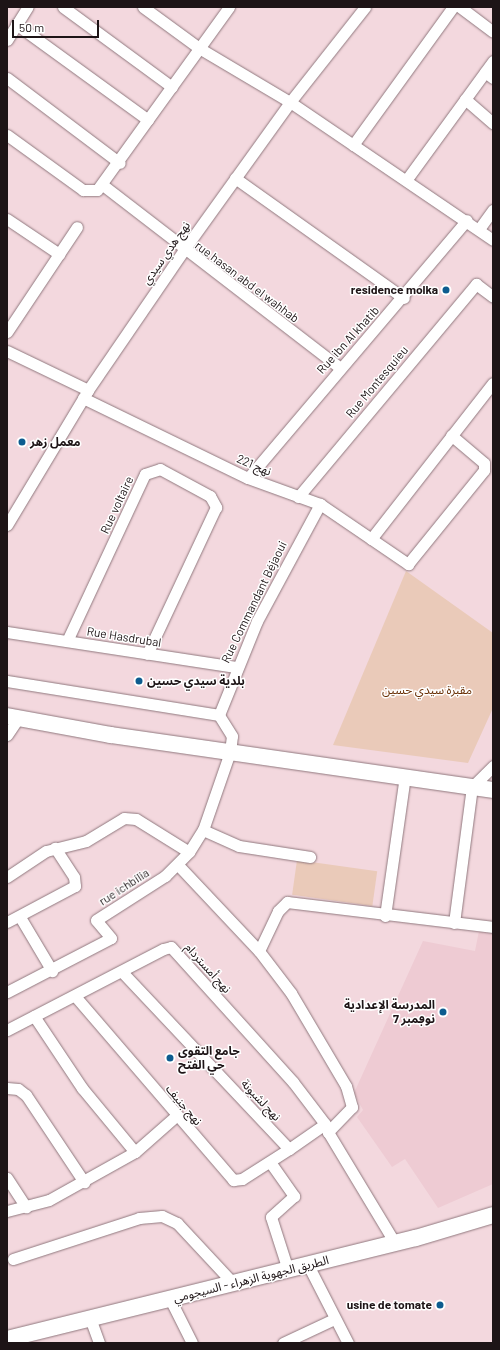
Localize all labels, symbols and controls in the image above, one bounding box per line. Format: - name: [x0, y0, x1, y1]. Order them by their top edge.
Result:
- scale bar: [14, 12, 101, 38]
- text: 50 m: [19, 20, 44, 34]
- street label: نهج هدي سيدي: [139, 219, 193, 287]
- street label: rue hasan abd el wahhab: [192, 238, 302, 326]
- place label: residence molka: [351, 283, 438, 297]
- marker: residence molka: [441, 285, 451, 295]
- street label: Rue ibn Al khatib: [314, 303, 382, 377]
- street label: Rue Montesquieu: [343, 343, 411, 421]
- place label: معمل زهر: [30, 435, 81, 449]
- marker: معمل زهر: [17, 437, 27, 447]
- street label: نهج 221: [234, 451, 274, 479]
- street label: Rue voltaire: [97, 474, 137, 536]
- street label: Rue Commandant Béjaoui: [218, 539, 290, 665]
- street label: Rue Hasdrubal: [86, 624, 162, 650]
- place label: بلدية سيدي حسين: [147, 674, 245, 688]
- marker: بلدية سيدي حسين: [134, 676, 144, 686]
- park label: مقبرة سيدي حسين: [382, 683, 472, 697]
- street label: rue ichbilia: [96, 865, 152, 909]
- street label: نهج أمستردام: [182, 940, 234, 996]
- place label: المدرسة الإعدادية 7 نوڢمبر: [344, 998, 435, 1026]
- marker: المدرسة الإعدادية 7 نوڢمبر: [438, 1007, 448, 1017]
- place label: جامع التقوى حي الفتح: [178, 1044, 240, 1072]
- marker: جامع التقوى حي الفتح: [165, 1053, 175, 1063]
- street label: نهج لشبونة: [238, 1076, 284, 1124]
- street label: نهج جنيف: [163, 1082, 205, 1128]
- street label: الطريق الجهوية الزهراء - السيجومي: [172, 1253, 330, 1305]
- place label: usine de tomate: [347, 1298, 432, 1312]
- marker: usine de tomate: [435, 1300, 445, 1310]

